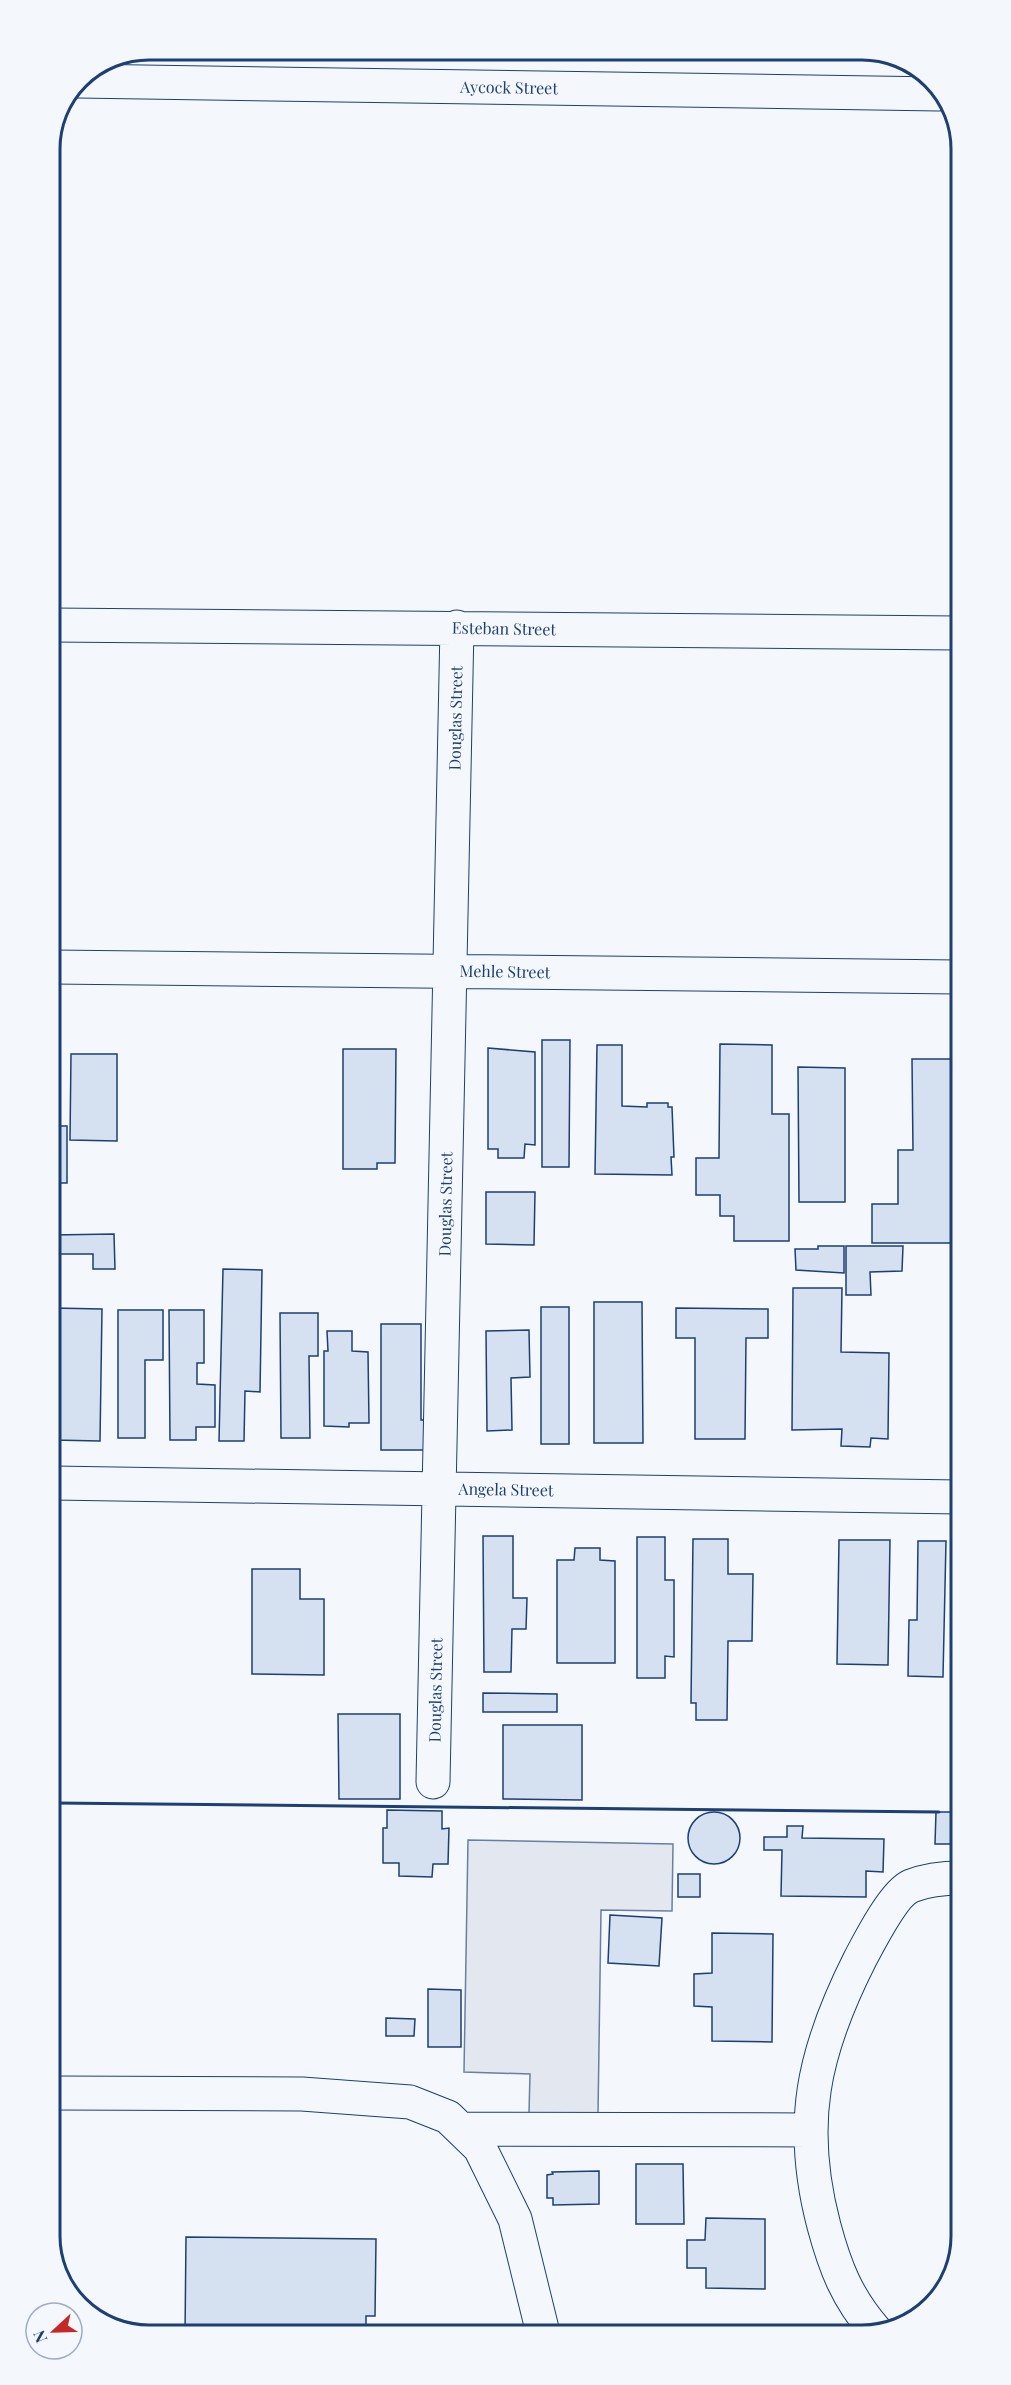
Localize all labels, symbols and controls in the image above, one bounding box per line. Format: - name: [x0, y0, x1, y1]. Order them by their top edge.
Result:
- street label: Aycock Street: [459, 76, 558, 98]
- street label: Esteban Street: [452, 617, 557, 639]
- street label: Douglas Street: [444, 665, 466, 771]
- street label: Mehle Street: [460, 960, 551, 982]
- street label: Douglas Street: [434, 1151, 456, 1257]
- street label: Angela Street: [457, 1478, 554, 1500]
- street label: Douglas Street: [424, 1637, 446, 1743]
- north arrow: [24, 2301, 84, 2361]
- text: N: [28, 2327, 52, 2346]

